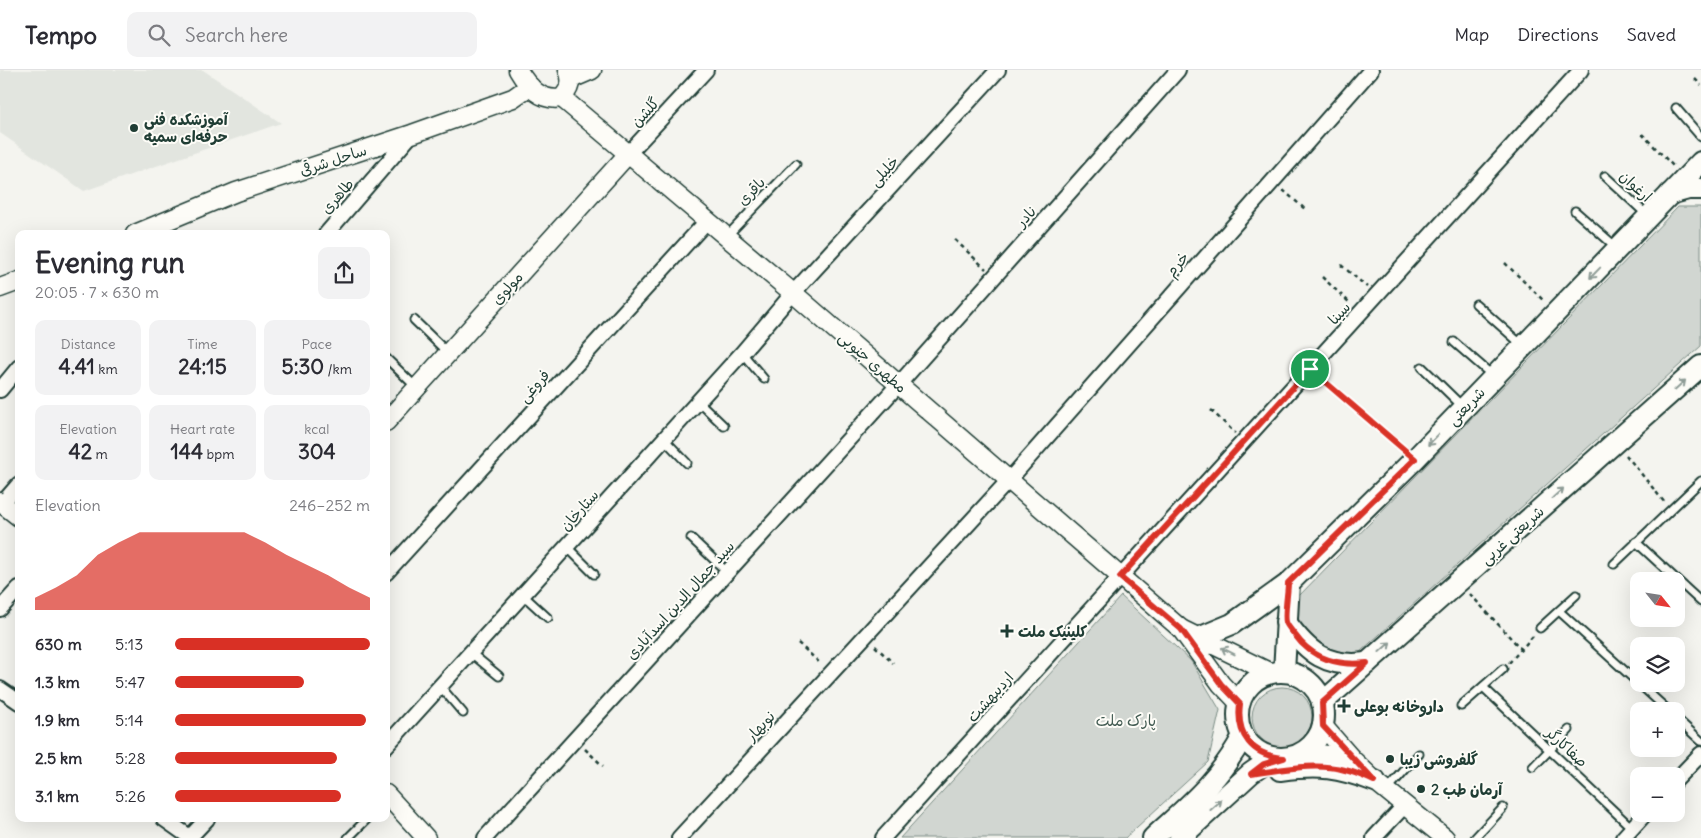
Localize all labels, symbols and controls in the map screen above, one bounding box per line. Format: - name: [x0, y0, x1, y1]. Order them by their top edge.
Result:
- search box: [127, 12, 477, 57]
- text: Tempo: [25, 20, 97, 50]
- icon: search: [145, 21, 173, 49]
- text: Search here: [185, 23, 288, 47]
- text: Map: [1454, 23, 1489, 46]
- text: Directions: [1517, 23, 1599, 46]
- text: Saved: [1627, 23, 1676, 46]
- street label: گلشن: [627, 93, 663, 131]
- place label: آموزشکده فنی حرفه‌ای سمیه: [144, 110, 229, 146]
- marker: آموزشکده فنی حرفه‌ای سمیه: [128, 122, 140, 134]
- street label: ساحل شرقی: [297, 139, 369, 180]
- street label: خلیلی: [865, 152, 904, 191]
- street label: ارغوان: [1616, 166, 1656, 206]
- street label: باقری: [733, 173, 769, 209]
- street label: طاهری: [316, 174, 358, 218]
- street label: نادر: [1011, 201, 1041, 232]
- text: Evening run: [35, 245, 185, 281]
- button: share: [318, 247, 370, 299]
- street label: خرم: [1161, 248, 1195, 282]
- one-way arrow: [1589, 266, 1601, 278]
- street label: مولوی: [487, 268, 527, 308]
- text: 20:05 · 7 × 630 m: [35, 282, 159, 302]
- street label: سینا: [1324, 297, 1354, 329]
- street label: مطهری جنوبی: [834, 327, 911, 398]
- text: Distance: [61, 335, 116, 353]
- text: Time: [187, 335, 218, 353]
- text: Pace: [302, 335, 332, 353]
- pin: [1289, 348, 1331, 390]
- text: 4.41: [59, 353, 95, 380]
- text: 24:15: [178, 353, 227, 380]
- text: 5:30: [282, 353, 324, 380]
- icon: arrive: [1296, 355, 1324, 383]
- text: km: [95, 360, 118, 378]
- text: /km: [324, 360, 352, 378]
- street label: فروغی: [514, 366, 554, 407]
- one-way arrow: [1673, 379, 1686, 391]
- street label: شریعتی: [1443, 383, 1490, 430]
- text: Elevation: [59, 420, 117, 438]
- text: Heart rate: [170, 420, 235, 438]
- text: kcal: [304, 420, 329, 438]
- one-way arrow: [1427, 434, 1439, 446]
- text: 42: [69, 438, 92, 465]
- text: 144: [171, 438, 203, 465]
- text: 304: [298, 438, 336, 465]
- text: m: [92, 445, 108, 463]
- text: bpm: [203, 445, 234, 463]
- street label: ستارخان: [556, 485, 602, 535]
- one-way arrow: [1552, 487, 1565, 499]
- text: Elevation: [35, 495, 101, 515]
- text: 246–252 m: [289, 495, 370, 515]
- street label: شریعتی غربی: [1476, 501, 1548, 569]
- street label: سید جمال الدین اسدآبادی: [622, 537, 738, 663]
- north arrow: [1630, 572, 1685, 628]
- map controls: [1630, 572, 1685, 822]
- place label: کلینیک ملت: [1018, 622, 1088, 641]
- marker: کلینیک ملت: [1000, 624, 1014, 638]
- text: 630 m: [35, 634, 82, 654]
- text: 5:13: [115, 634, 143, 654]
- button: layers: [1630, 637, 1685, 692]
- one-way arrow: [1378, 642, 1391, 653]
- one-way arrow: [1221, 646, 1236, 655]
- street label: اردیبهشت: [963, 668, 1017, 726]
- text: 1.3 km: [35, 672, 80, 692]
- text: 5:47: [115, 672, 145, 692]
- place label: داروخانه بوعلی: [1354, 697, 1444, 717]
- marker: داروخانه بوعلی: [1338, 700, 1350, 712]
- button: +: [1630, 702, 1685, 757]
- street label: نوبهار: [740, 707, 779, 746]
- text: 1.9 km: [35, 710, 80, 730]
- text: 5:14: [115, 710, 143, 730]
- park label: پارک ملت: [1096, 711, 1156, 731]
- street label: صفاکارگر: [1541, 722, 1592, 771]
- text: 2.5 km: [35, 748, 82, 768]
- text: 5:28: [115, 748, 146, 768]
- place label: گلفروشی زیبا: [1400, 750, 1478, 770]
- marker: گلفروشی زیبا: [1384, 753, 1396, 765]
- button: −: [1630, 767, 1685, 822]
- place label: آرمان طب 2: [1431, 780, 1503, 799]
- marker: آرمان طب 2: [1415, 783, 1427, 795]
- text: 3.1 km: [35, 786, 79, 806]
- text: 5:26: [115, 786, 146, 806]
- one-way arrow: [1210, 799, 1222, 811]

